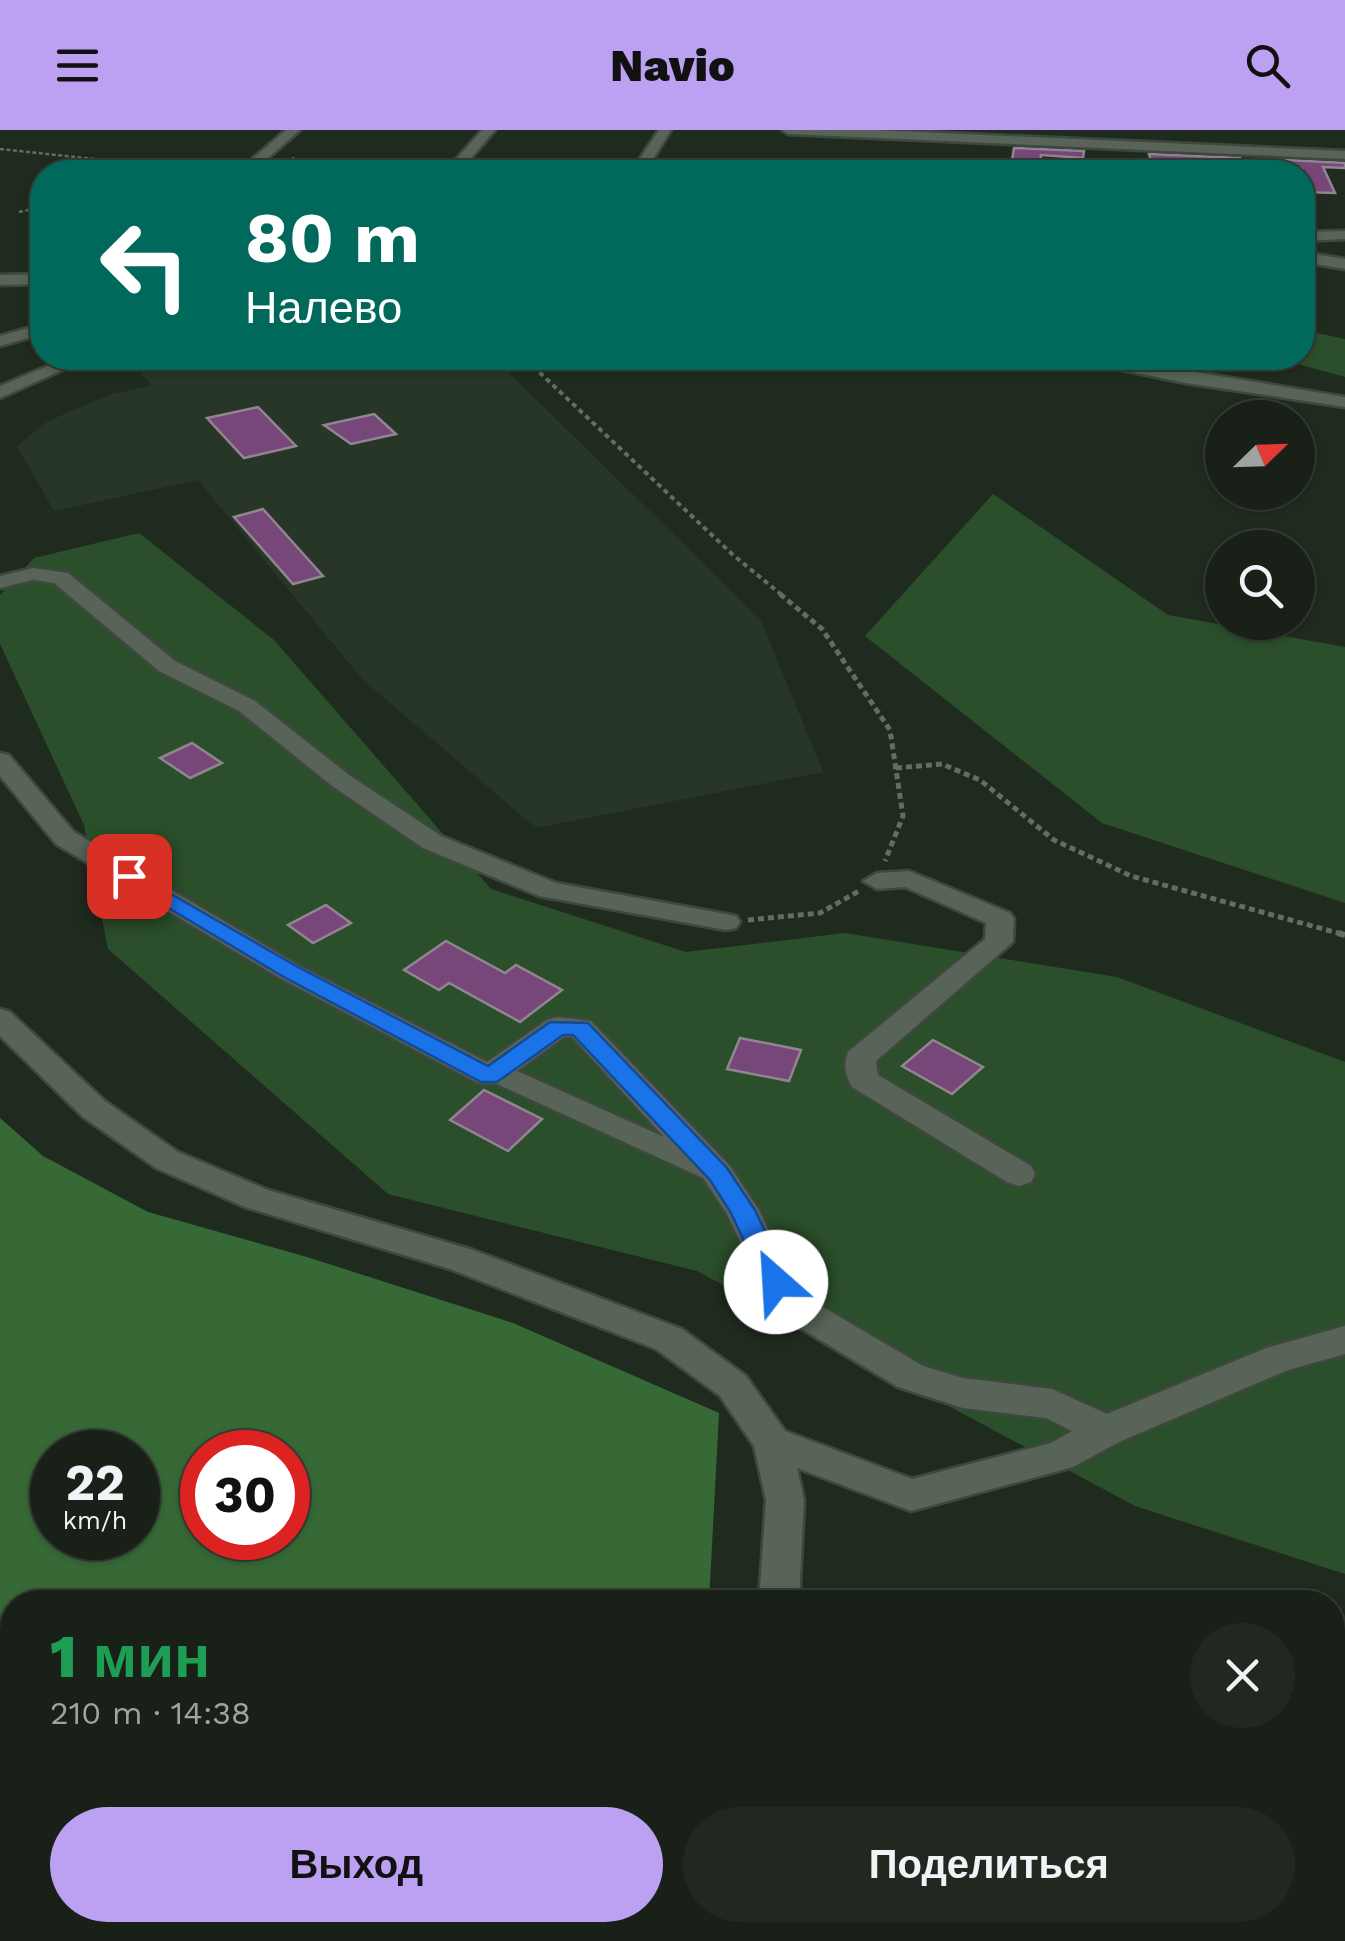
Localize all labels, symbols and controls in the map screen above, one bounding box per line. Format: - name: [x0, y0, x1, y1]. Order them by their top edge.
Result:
- icon: menu: [50, 38, 105, 93]
- icon: search: [1240, 38, 1295, 93]
- text: Navio: [610, 39, 735, 92]
- text: 80 m: [245, 197, 420, 279]
- icon: left: [80, 200, 210, 330]
- text: Налево: [245, 281, 402, 334]
- north arrow: [1205, 400, 1315, 510]
- map controls: [1205, 400, 1315, 640]
- button: search: [1205, 530, 1315, 640]
- pin: [87, 834, 172, 919]
- icon: arrive: [102, 849, 157, 904]
- position arrow: [724, 1230, 828, 1334]
- speed limit sign: 30: [180, 1430, 310, 1560]
- text: 22: [65, 1453, 125, 1512]
- text: km/h: [63, 1506, 127, 1535]
- text: 1 мин: [50, 1621, 210, 1692]
- button: close: [1190, 1623, 1295, 1728]
- text: 210 m · 14:38: [50, 1694, 251, 1732]
- button: Выход: [50, 1807, 663, 1922]
- button: Поделиться: [683, 1807, 1295, 1922]

